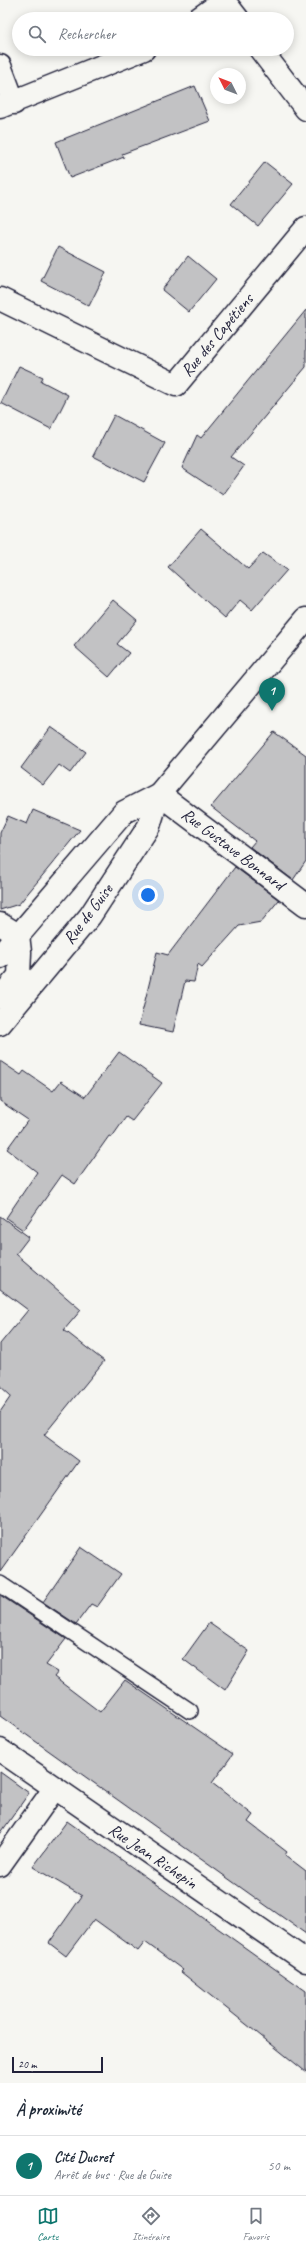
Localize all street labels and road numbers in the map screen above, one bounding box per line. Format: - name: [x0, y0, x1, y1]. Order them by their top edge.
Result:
- street label: Rue des Capétiens: [176, 288, 259, 381]
- street label: Rue Gustave Bonnard: [177, 803, 291, 896]
- street label: Rue de Guise: [59, 879, 118, 948]
- street label: Rue Jean Richepin: [105, 1819, 202, 1894]

